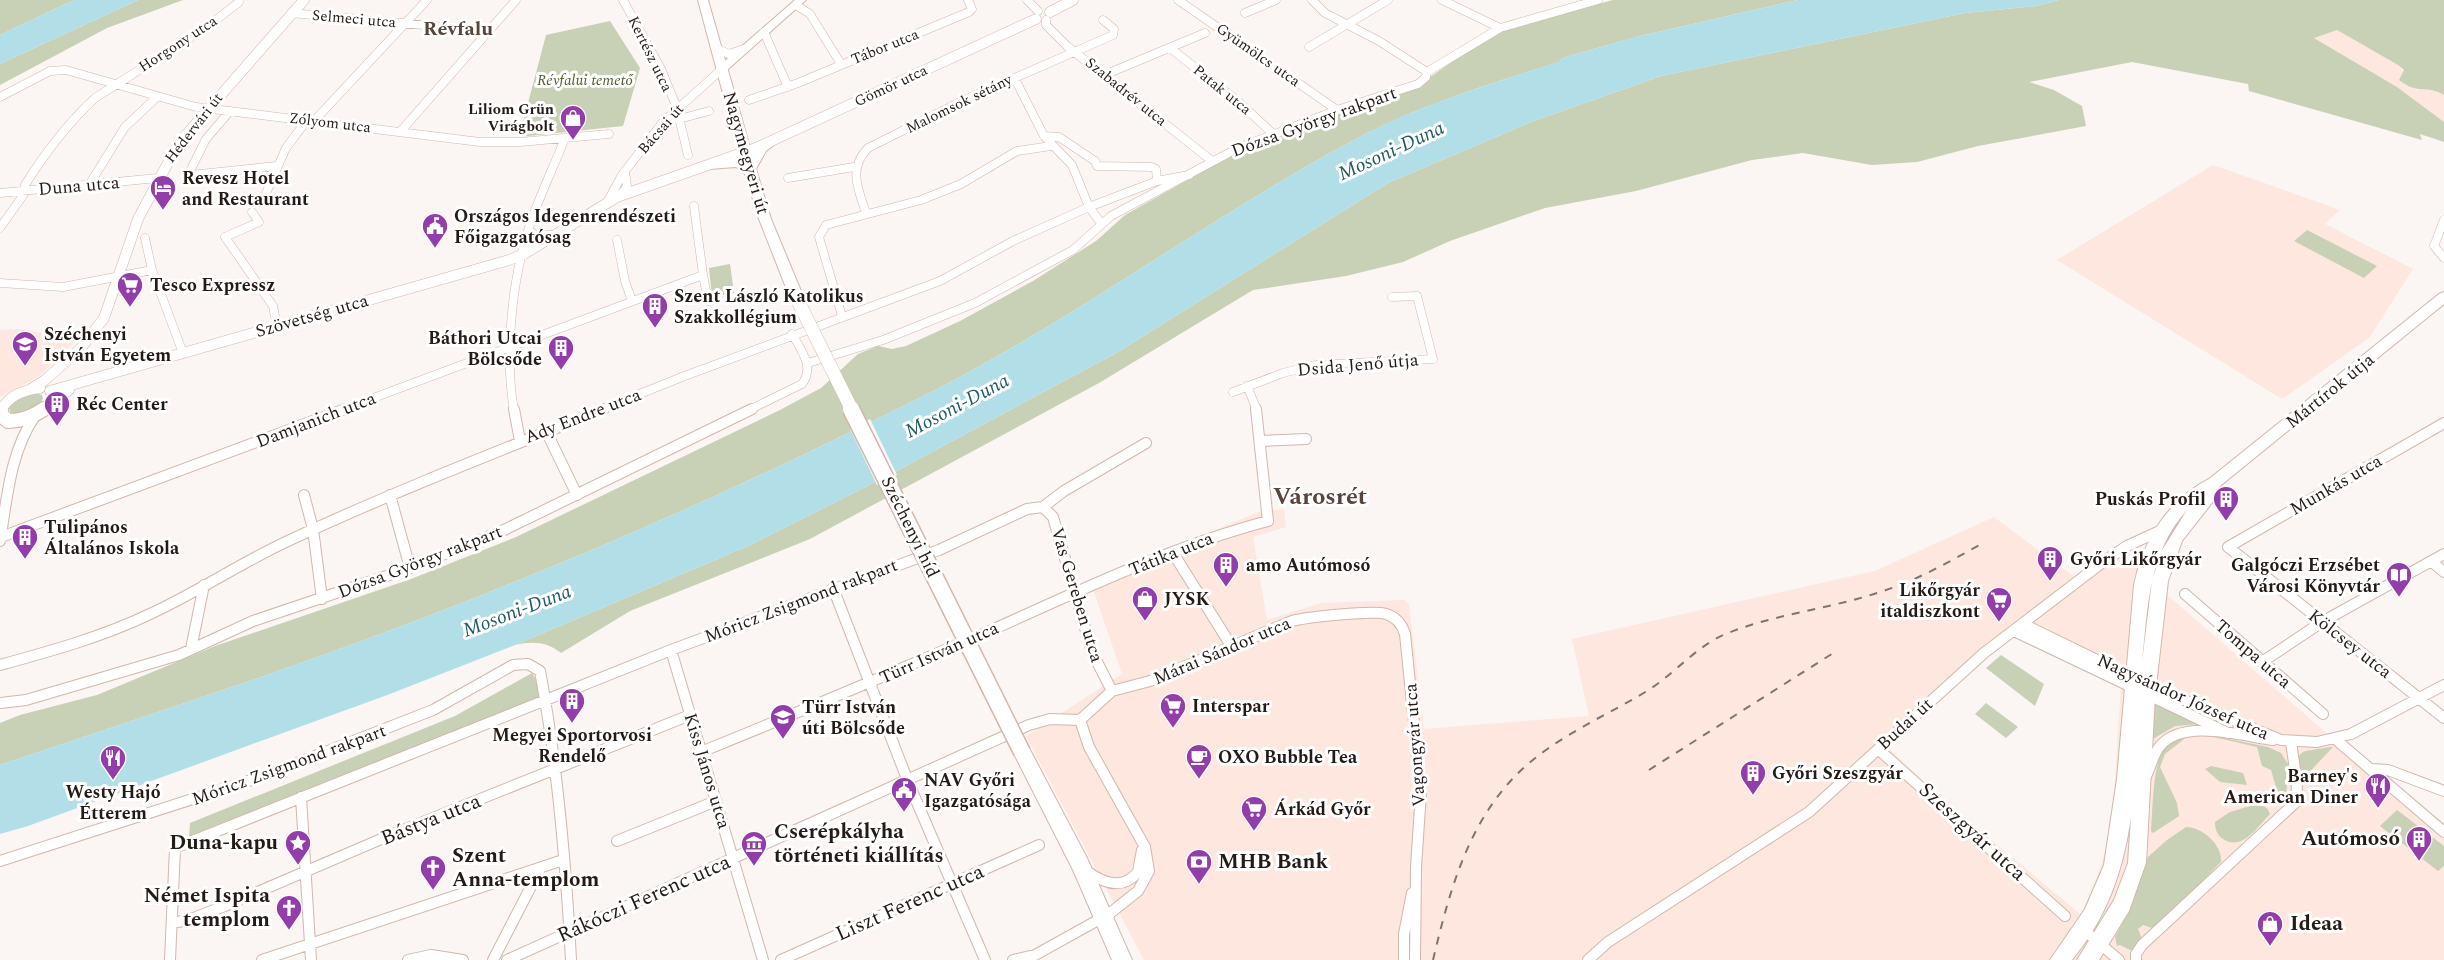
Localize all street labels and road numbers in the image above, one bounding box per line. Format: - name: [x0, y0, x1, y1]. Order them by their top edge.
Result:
- street label: Selmeci utca: [311, 4, 397, 34]
- street label: Horgony utca: [134, 9, 223, 78]
- street label: Kertész utca: [622, 12, 679, 96]
- street label: Gyümölcs utca: [1211, 17, 1305, 93]
- street label: Tábor utca: [848, 23, 923, 71]
- street label: Szabadrév utca: [1080, 52, 1172, 133]
- street label: Gömör utca: [851, 59, 932, 113]
- street label: Patak utca: [1188, 59, 1257, 121]
- street label: Malomsok sétány: [902, 68, 1017, 140]
- street label: Dózsa György rakpart: [1228, 80, 1400, 164]
- street label: Hédervári út: [159, 88, 229, 168]
- street label: Nagymegyeri út: [716, 88, 776, 218]
- street label: Bácsai út: [633, 99, 689, 159]
- street label: Zólyom utca: [288, 107, 373, 139]
- street label: Duna utca: [37, 169, 121, 203]
- street label: Szövetség utca: [252, 287, 372, 345]
- street label: Dsida Jenő útja: [1296, 346, 1420, 384]
- street label: Mártírok útja: [2280, 347, 2380, 435]
- street label: Ady Endre utca: [521, 381, 645, 451]
- street label: Damjanich utca: [252, 385, 380, 455]
- street label: Munkás utca: [2285, 448, 2387, 522]
- street label: Széchenyi híd: [874, 472, 946, 582]
- street label: Dózsa György rakpart: [334, 518, 506, 606]
- street label: Vas Gereben utca: [1044, 524, 1110, 666]
- street label: Tátika utca: [1125, 525, 1218, 583]
- street label: Móricz Zsigmond rakpart: [700, 552, 902, 650]
- street label: Kölcsey utca: [2302, 603, 2398, 685]
- street label: Márai Sándor utca: [1149, 610, 1295, 692]
- street label: Tompa utca: [2209, 613, 2297, 695]
- street label: Türr István utca: [875, 615, 1003, 691]
- street label: Nagysándor József utca: [2093, 647, 2274, 747]
- street label: Vagongyár utca: [1397, 682, 1433, 808]
- street label: Budai út: [1871, 691, 1939, 757]
- street label: Kiss János utca: [677, 710, 737, 832]
- street label: Móricz Zsigmond rakpart: [188, 717, 390, 813]
- street label: Szeszgyár utca: [1911, 775, 2034, 890]
- street label: Bástya utca: [376, 785, 487, 855]
- street label: Rákóczi Ferenc utca: [552, 846, 737, 952]
- street label: Liszt Ferenc utca: [831, 856, 990, 950]

